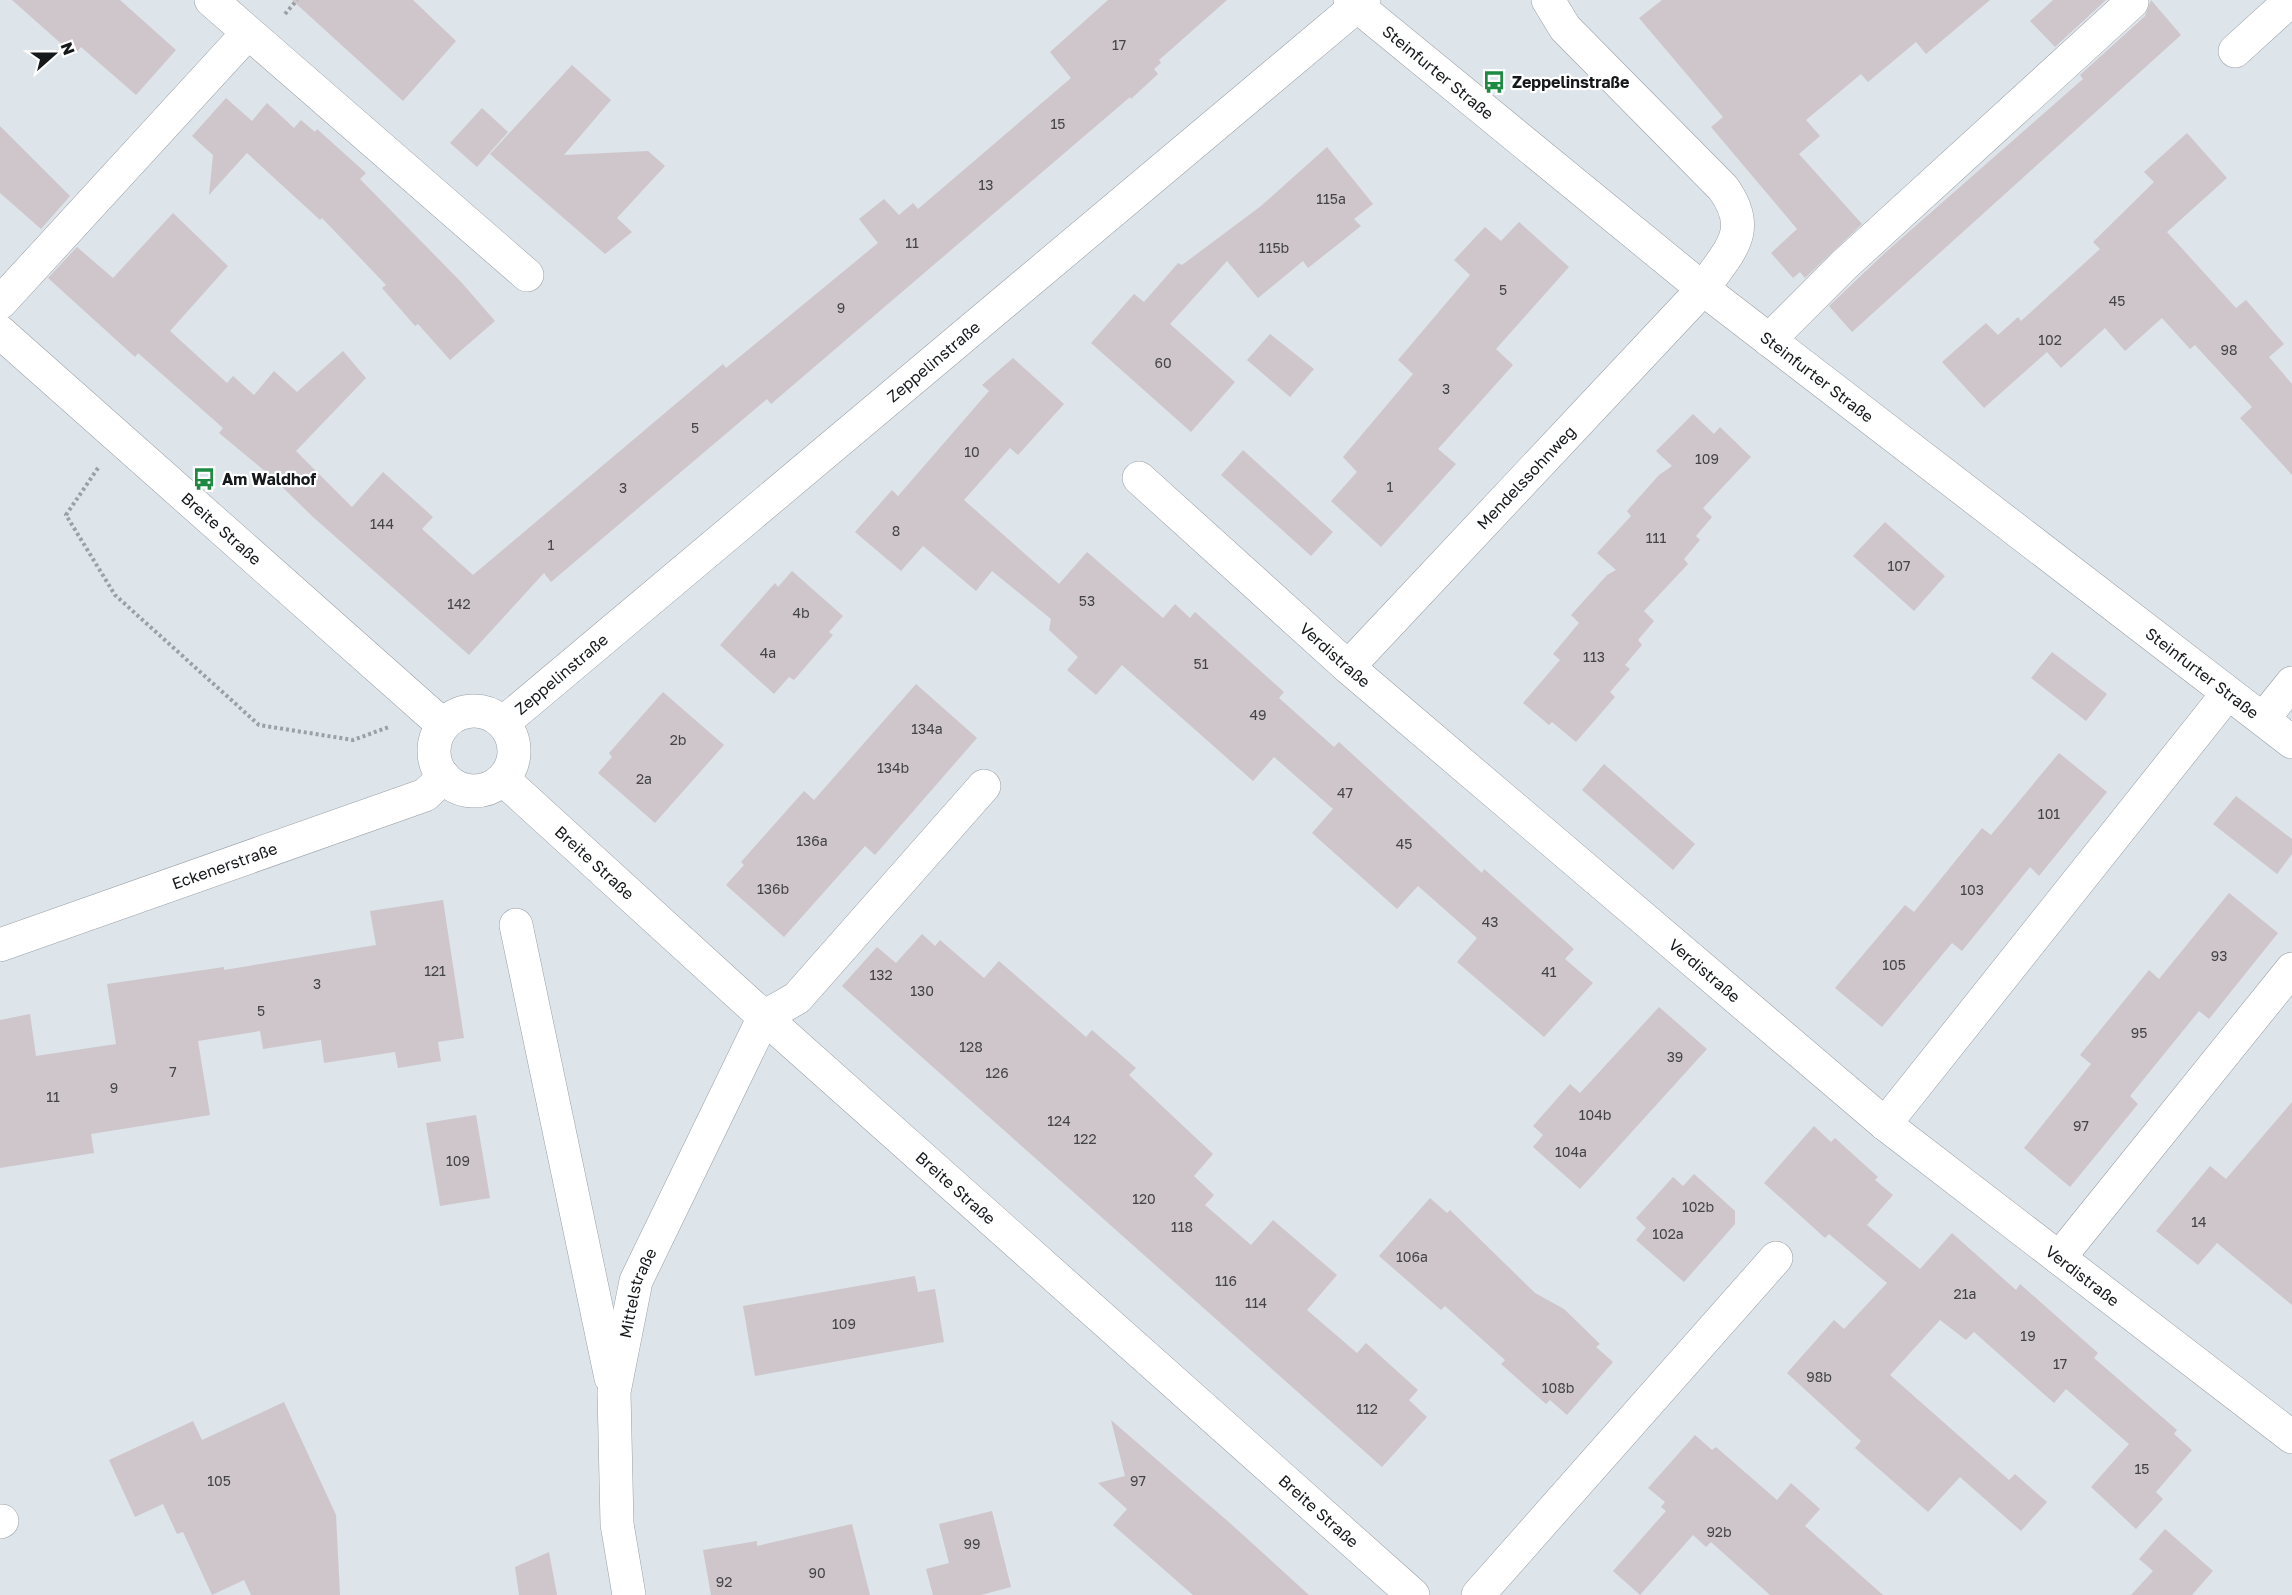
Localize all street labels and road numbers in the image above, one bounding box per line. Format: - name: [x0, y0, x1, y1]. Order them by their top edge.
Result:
- street label: Steinfurter Straße: [1379, 21, 1498, 124]
- street label: Zeppelinstraße: [883, 317, 984, 406]
- street label: Steinfurter Straße: [1756, 327, 1878, 427]
- street label: Mendelssohnweg: [1472, 421, 1580, 534]
- street label: Breite Straße: [177, 488, 266, 569]
- street label: Verdistraße: [1296, 618, 1374, 692]
- street label: Steinfurter Straße: [2141, 623, 2263, 723]
- street label: Zeppelinstraße: [511, 629, 612, 719]
- street label: Breite Straße: [551, 821, 638, 904]
- street label: Eckenerstraße: [169, 838, 280, 894]
- street label: Verdistraße: [1665, 934, 1745, 1007]
- street label: Breite Straße: [912, 1147, 1000, 1229]
- street label: Verdistraße: [2042, 1241, 2123, 1311]
- street label: Mittelstraße: [615, 1245, 661, 1340]
- street label: Breite Straße: [1275, 1470, 1363, 1552]

